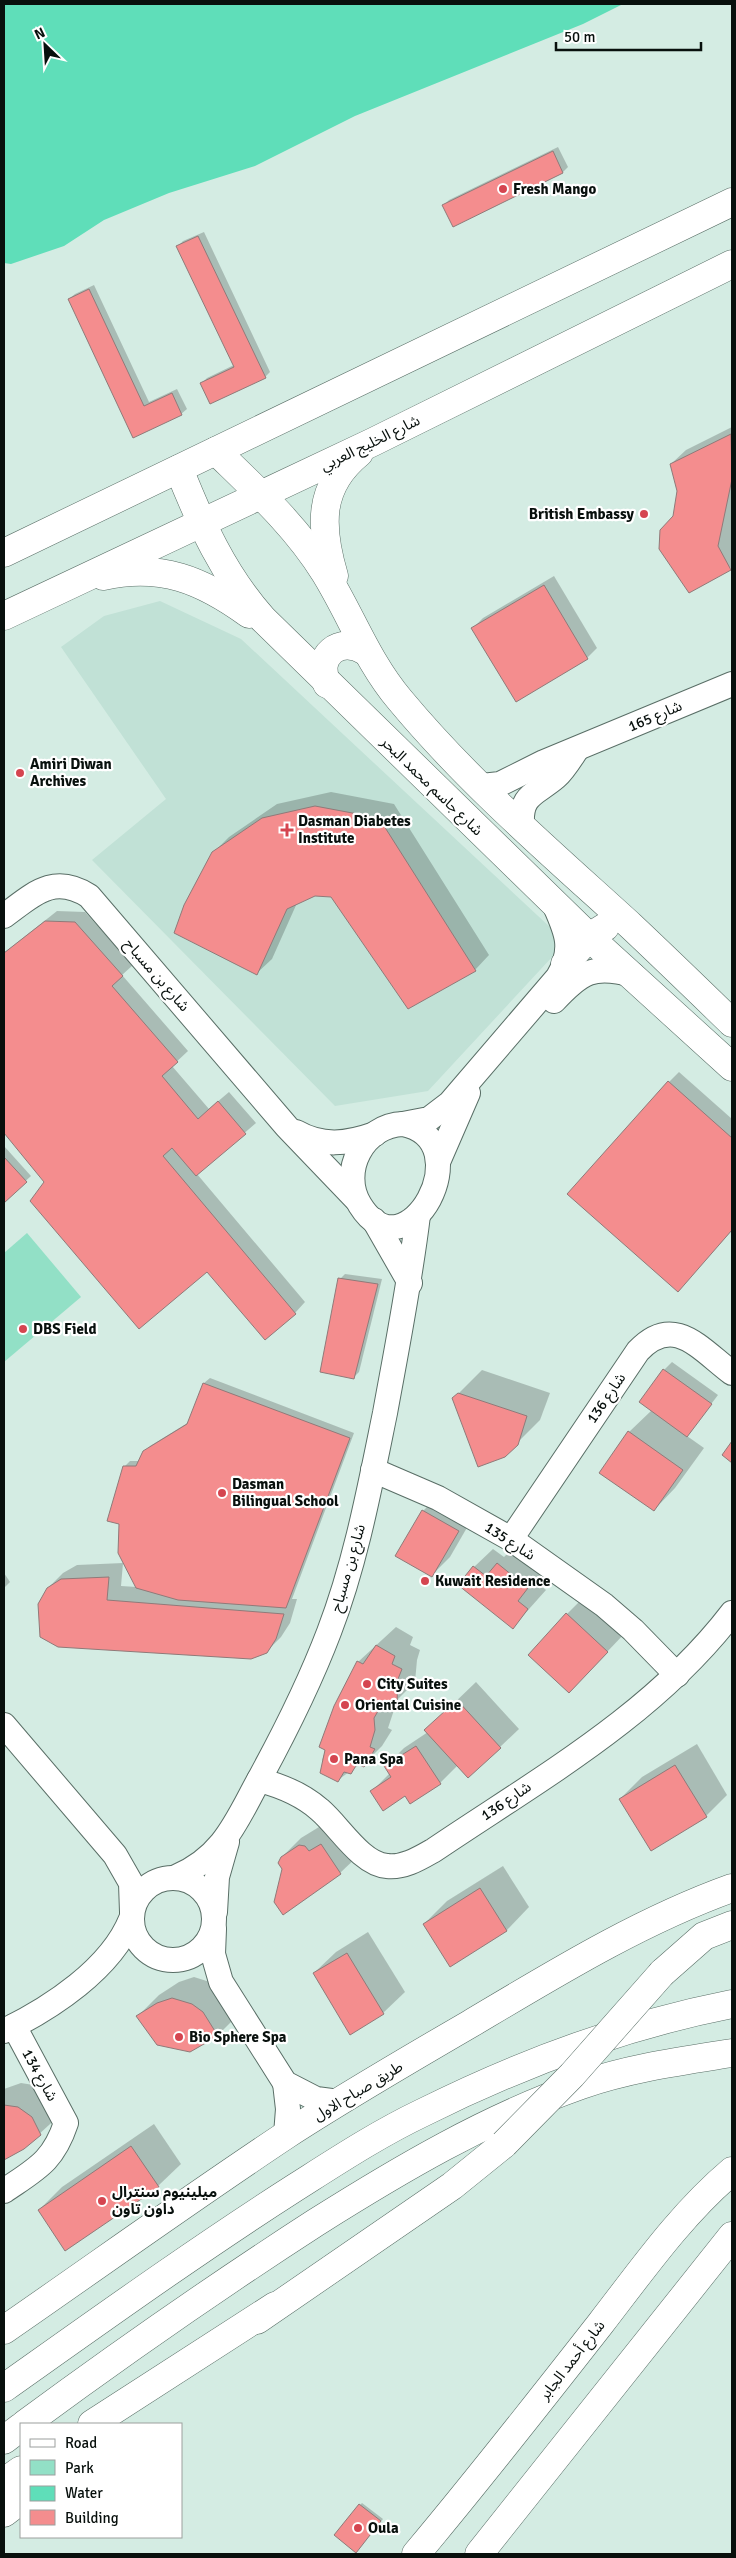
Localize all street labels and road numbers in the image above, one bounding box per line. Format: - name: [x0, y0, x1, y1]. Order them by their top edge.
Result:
- street label: شارع الخليج العربي: [317, 411, 424, 478]
- street label: شارع 165: [625, 697, 686, 738]
- street label: شارع جاسم محمد البحر: [374, 732, 487, 842]
- street label: شارع بن مسباح: [118, 935, 194, 1017]
- street label: شارع 136: [583, 1369, 632, 1428]
- street label: شارع 135: [480, 1518, 539, 1567]
- street label: شارع بن مسباح: [327, 1522, 372, 1615]
- street label: شارع 136: [477, 1778, 536, 1827]
- street label: شارع 134: [16, 2046, 62, 2106]
- street label: طريق صباح الاول: [310, 2057, 407, 2127]
- street label: شارع أحمد الجابر: [535, 2316, 611, 2406]

